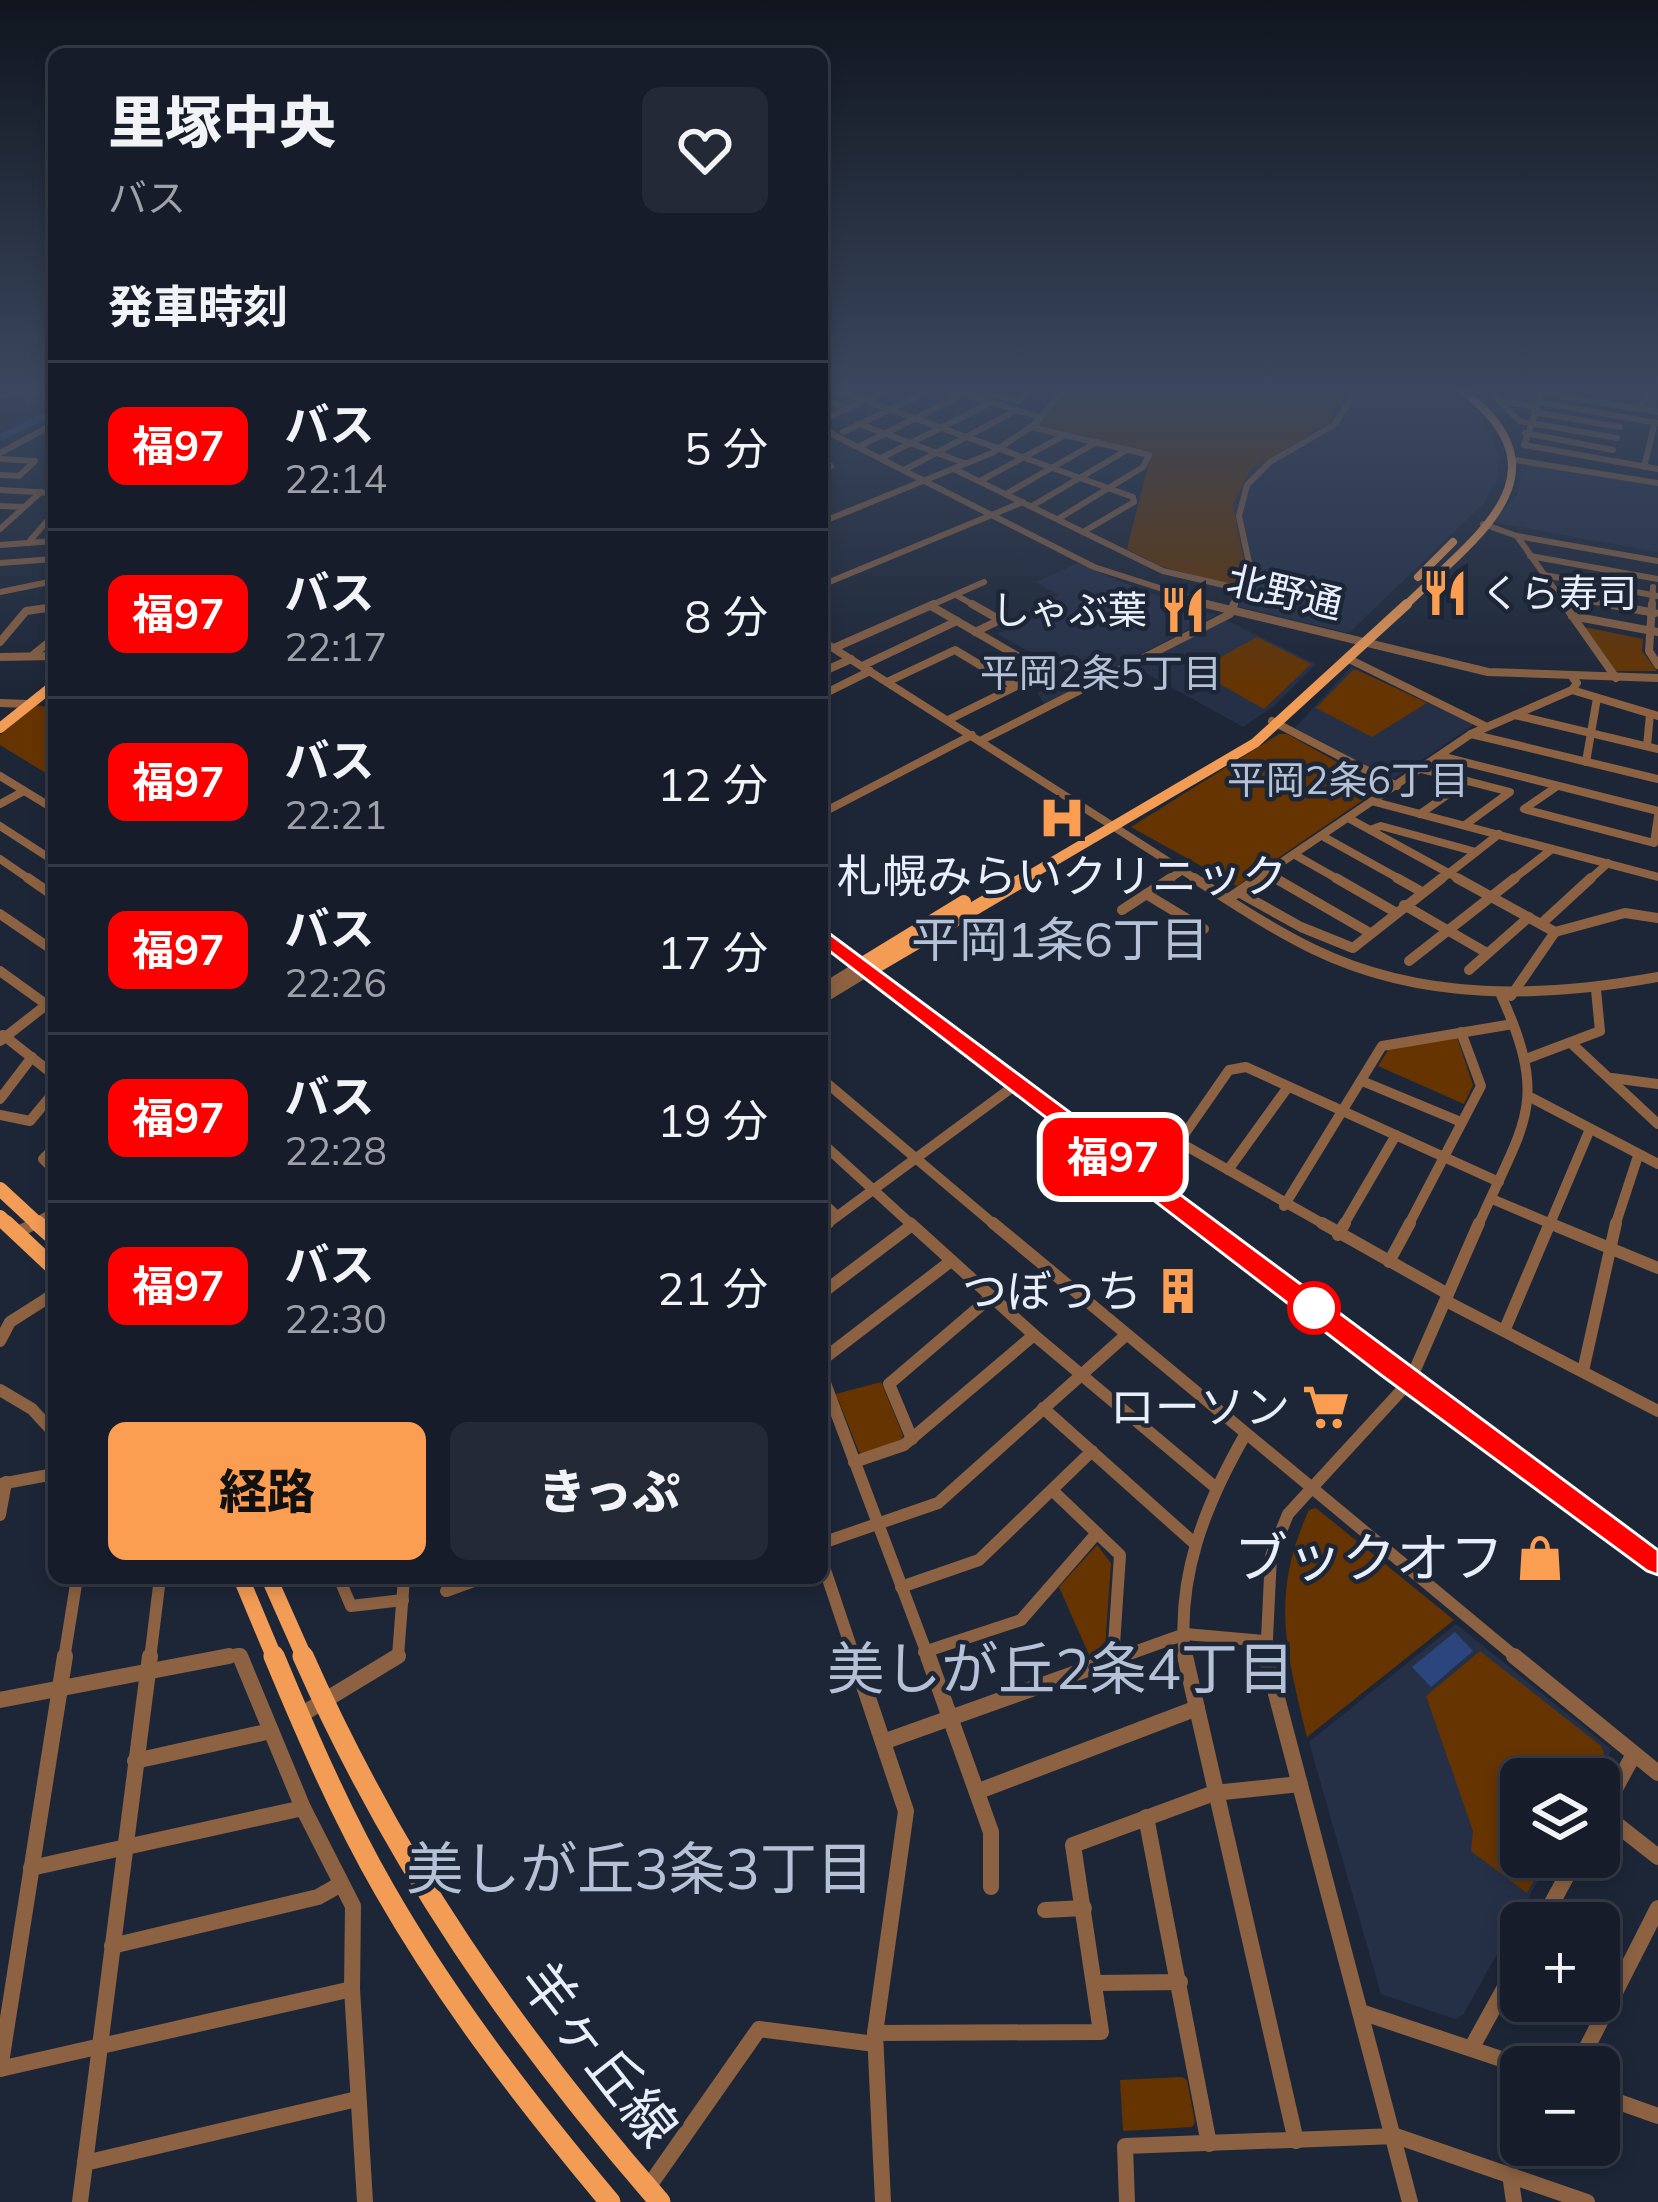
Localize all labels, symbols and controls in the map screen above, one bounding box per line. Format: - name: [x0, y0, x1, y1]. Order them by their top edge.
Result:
- text: 里塚中央: [108, 86, 336, 157]
- button: heart: [642, 87, 768, 213]
- text: バス: [108, 173, 186, 222]
- text: 発車時刻: [108, 278, 288, 334]
- text: バス: [284, 396, 374, 452]
- text: 福97: [132, 419, 224, 472]
- text: 5 分: [684, 420, 768, 476]
- text: 22:14: [284, 454, 387, 503]
- street label: 北野通: [1223, 554, 1348, 629]
- text: バス: [284, 564, 374, 620]
- restaurant icon: くら寿司: [1420, 568, 1470, 618]
- place label: くら寿司: [1481, 568, 1637, 617]
- place label: しゃぶ葉: [991, 585, 1147, 634]
- restaurant icon: しゃぶ葉: [1158, 585, 1208, 635]
- text: 福97: [132, 587, 224, 640]
- text: 8 分: [684, 588, 768, 644]
- text: 22:17: [284, 622, 387, 671]
- district label: 平岡2条5丁目: [980, 648, 1222, 697]
- text: バス: [284, 732, 374, 788]
- text: 福97: [132, 755, 224, 808]
- district label: 平岡2条6丁目: [1227, 755, 1469, 804]
- text: 12 分: [657, 756, 768, 812]
- text: 22:21: [284, 790, 387, 839]
- hospital icon: 札幌みらいクリニック: [1037, 793, 1087, 843]
- place label: 札幌みらいクリニック: [837, 847, 1287, 903]
- text: バス: [284, 900, 374, 956]
- district label: 平岡1条6丁目: [911, 909, 1209, 969]
- text: 福97: [132, 923, 224, 976]
- text: 17 分: [657, 924, 768, 980]
- text: 22:26: [284, 958, 387, 1007]
- text: バス: [284, 1068, 374, 1124]
- text: 福97: [132, 1091, 224, 1144]
- text: 19 分: [657, 1092, 768, 1148]
- line badge: 福97: [1044, 1118, 1182, 1196]
- text: 22:28: [284, 1126, 387, 1175]
- text: 福97: [1067, 1130, 1159, 1183]
- text: バス: [284, 1236, 374, 1292]
- text: 福97: [132, 1259, 224, 1312]
- text: 21 分: [657, 1260, 768, 1316]
- place label: つぼっち: [962, 1262, 1142, 1318]
- building icon: つぼっち: [1153, 1266, 1203, 1316]
- unlabelled marker: [1289, 1283, 1339, 1333]
- text: 22:30: [284, 1294, 387, 1343]
- place label: ローソン: [1110, 1378, 1290, 1434]
- supermarket icon: ローソン: [1301, 1382, 1351, 1432]
- button: 経路: [108, 1422, 426, 1560]
- button: きっぷ: [450, 1422, 768, 1560]
- place label: ブックオフ: [1234, 1523, 1504, 1591]
- shop icon: ブックオフ: [1515, 1533, 1565, 1583]
- district label: 美しが丘2条4丁目: [827, 1632, 1295, 1703]
- map controls: [1500, 1758, 1620, 2166]
- button: layers: [1500, 1758, 1620, 1878]
- district label: 美しが丘3条3丁目: [406, 1832, 874, 1903]
- button: +: [1500, 1902, 1620, 2022]
- street label: 羊ヶ丘線: [507, 1947, 693, 2159]
- button: −: [1500, 2046, 1620, 2166]

